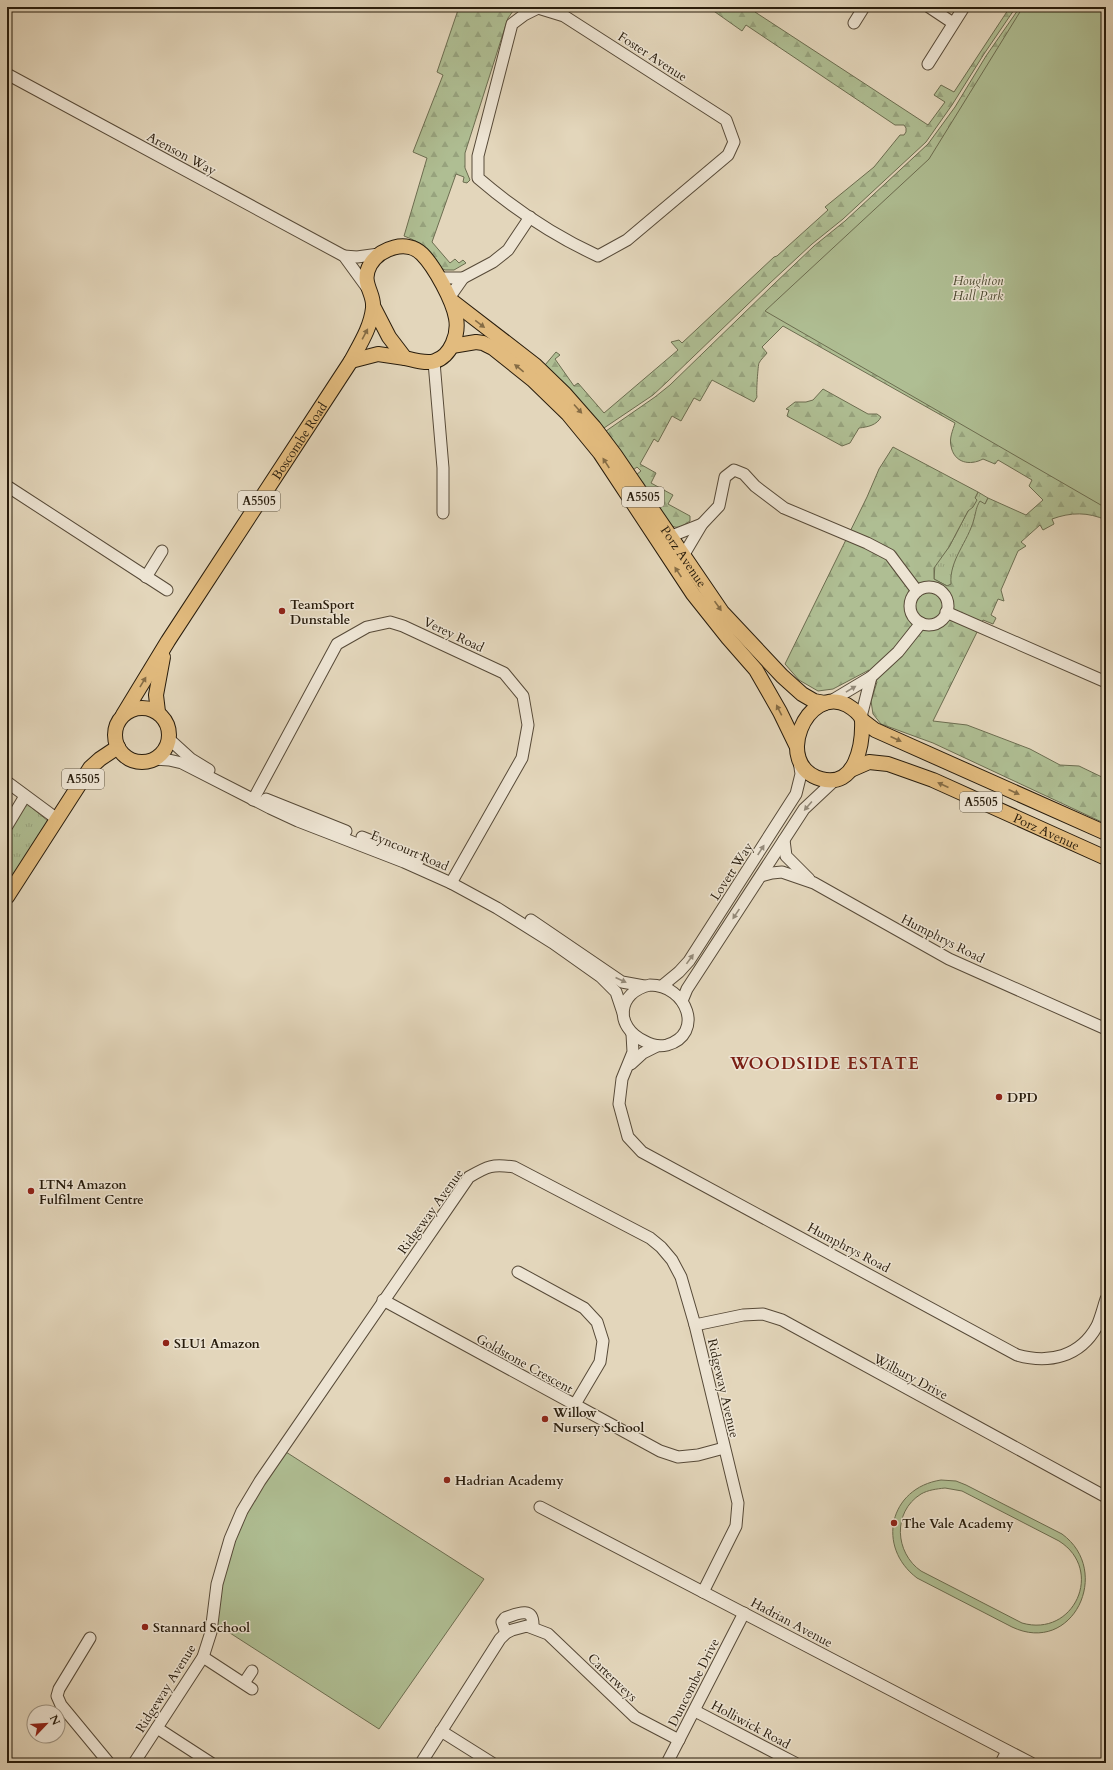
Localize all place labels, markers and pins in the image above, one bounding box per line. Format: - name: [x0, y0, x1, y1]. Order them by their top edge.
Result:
- place label: TeamSport Dunstable: [290, 596, 355, 629]
- marker: TeamSport Dunstable: [277, 606, 287, 616]
- place label: DPD: [1007, 1089, 1038, 1107]
- marker: DPD: [994, 1092, 1004, 1102]
- place label: LTN4 Amazon Fulfilment Centre: [39, 1176, 144, 1209]
- marker: LTN4 Amazon Fulfilment Centre: [26, 1186, 36, 1196]
- place label: SLU1 Amazon: [174, 1335, 260, 1353]
- marker: SLU1 Amazon: [161, 1338, 171, 1348]
- place label: Willow Nursery School: [552, 1404, 644, 1437]
- marker: Willow Nursery School: [540, 1414, 550, 1424]
- place label: Hadrian Academy: [455, 1472, 564, 1490]
- marker: Hadrian Academy: [442, 1475, 452, 1485]
- place label: The Vale Academy: [902, 1515, 1014, 1533]
- marker: The Vale Academy: [889, 1518, 899, 1528]
- place label: Stannard School: [153, 1619, 250, 1637]
- marker: Stannard School: [140, 1622, 150, 1632]

